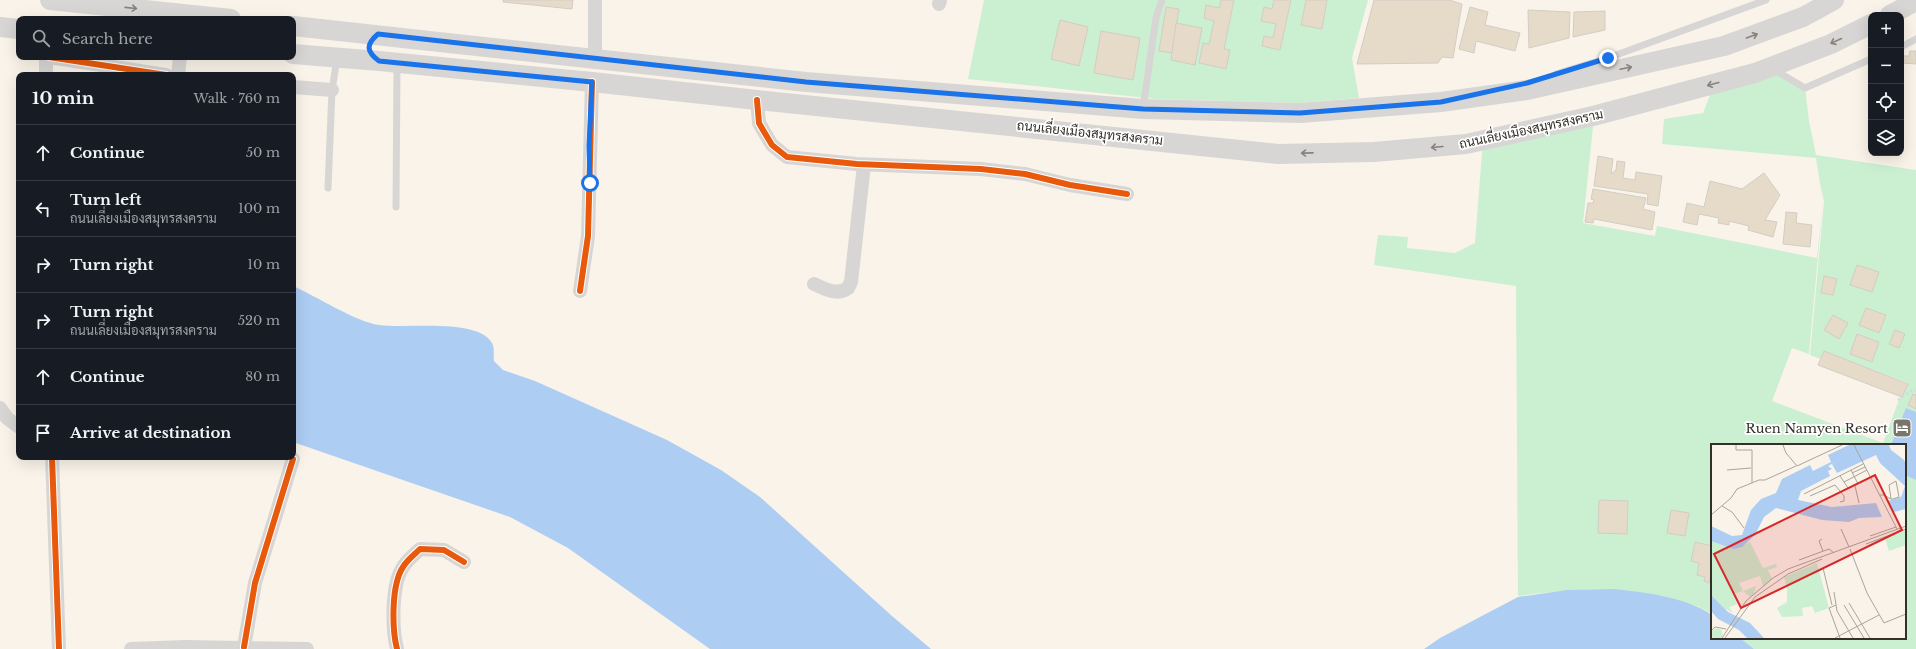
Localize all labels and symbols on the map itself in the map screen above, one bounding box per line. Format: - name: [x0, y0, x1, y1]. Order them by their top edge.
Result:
- one-way arrow: [124, 5, 137, 12]
- one-way arrow: [1745, 31, 1757, 39]
- one-way arrow: [1830, 38, 1842, 45]
- route end: [1599, 49, 1617, 67]
- one-way arrow: [1619, 63, 1632, 71]
- one-way arrow: [1707, 81, 1720, 88]
- street label: ถนนเลี่ยงเมืองสมุทรสงคราม: [1457, 102, 1605, 154]
- street label: ถนนเลี่ยงเมืองสมุทรสงคราม: [1016, 113, 1164, 150]
- one-way arrow: [1431, 143, 1444, 150]
- one-way arrow: [1301, 149, 1314, 157]
- route start: [581, 174, 599, 192]
- hotel icon: Ruen Namyen Resort: [1891, 417, 1913, 439]
- place label: Ruen Namyen Resort: [1745, 420, 1888, 437]
- inset map: [1711, 444, 1906, 639]

